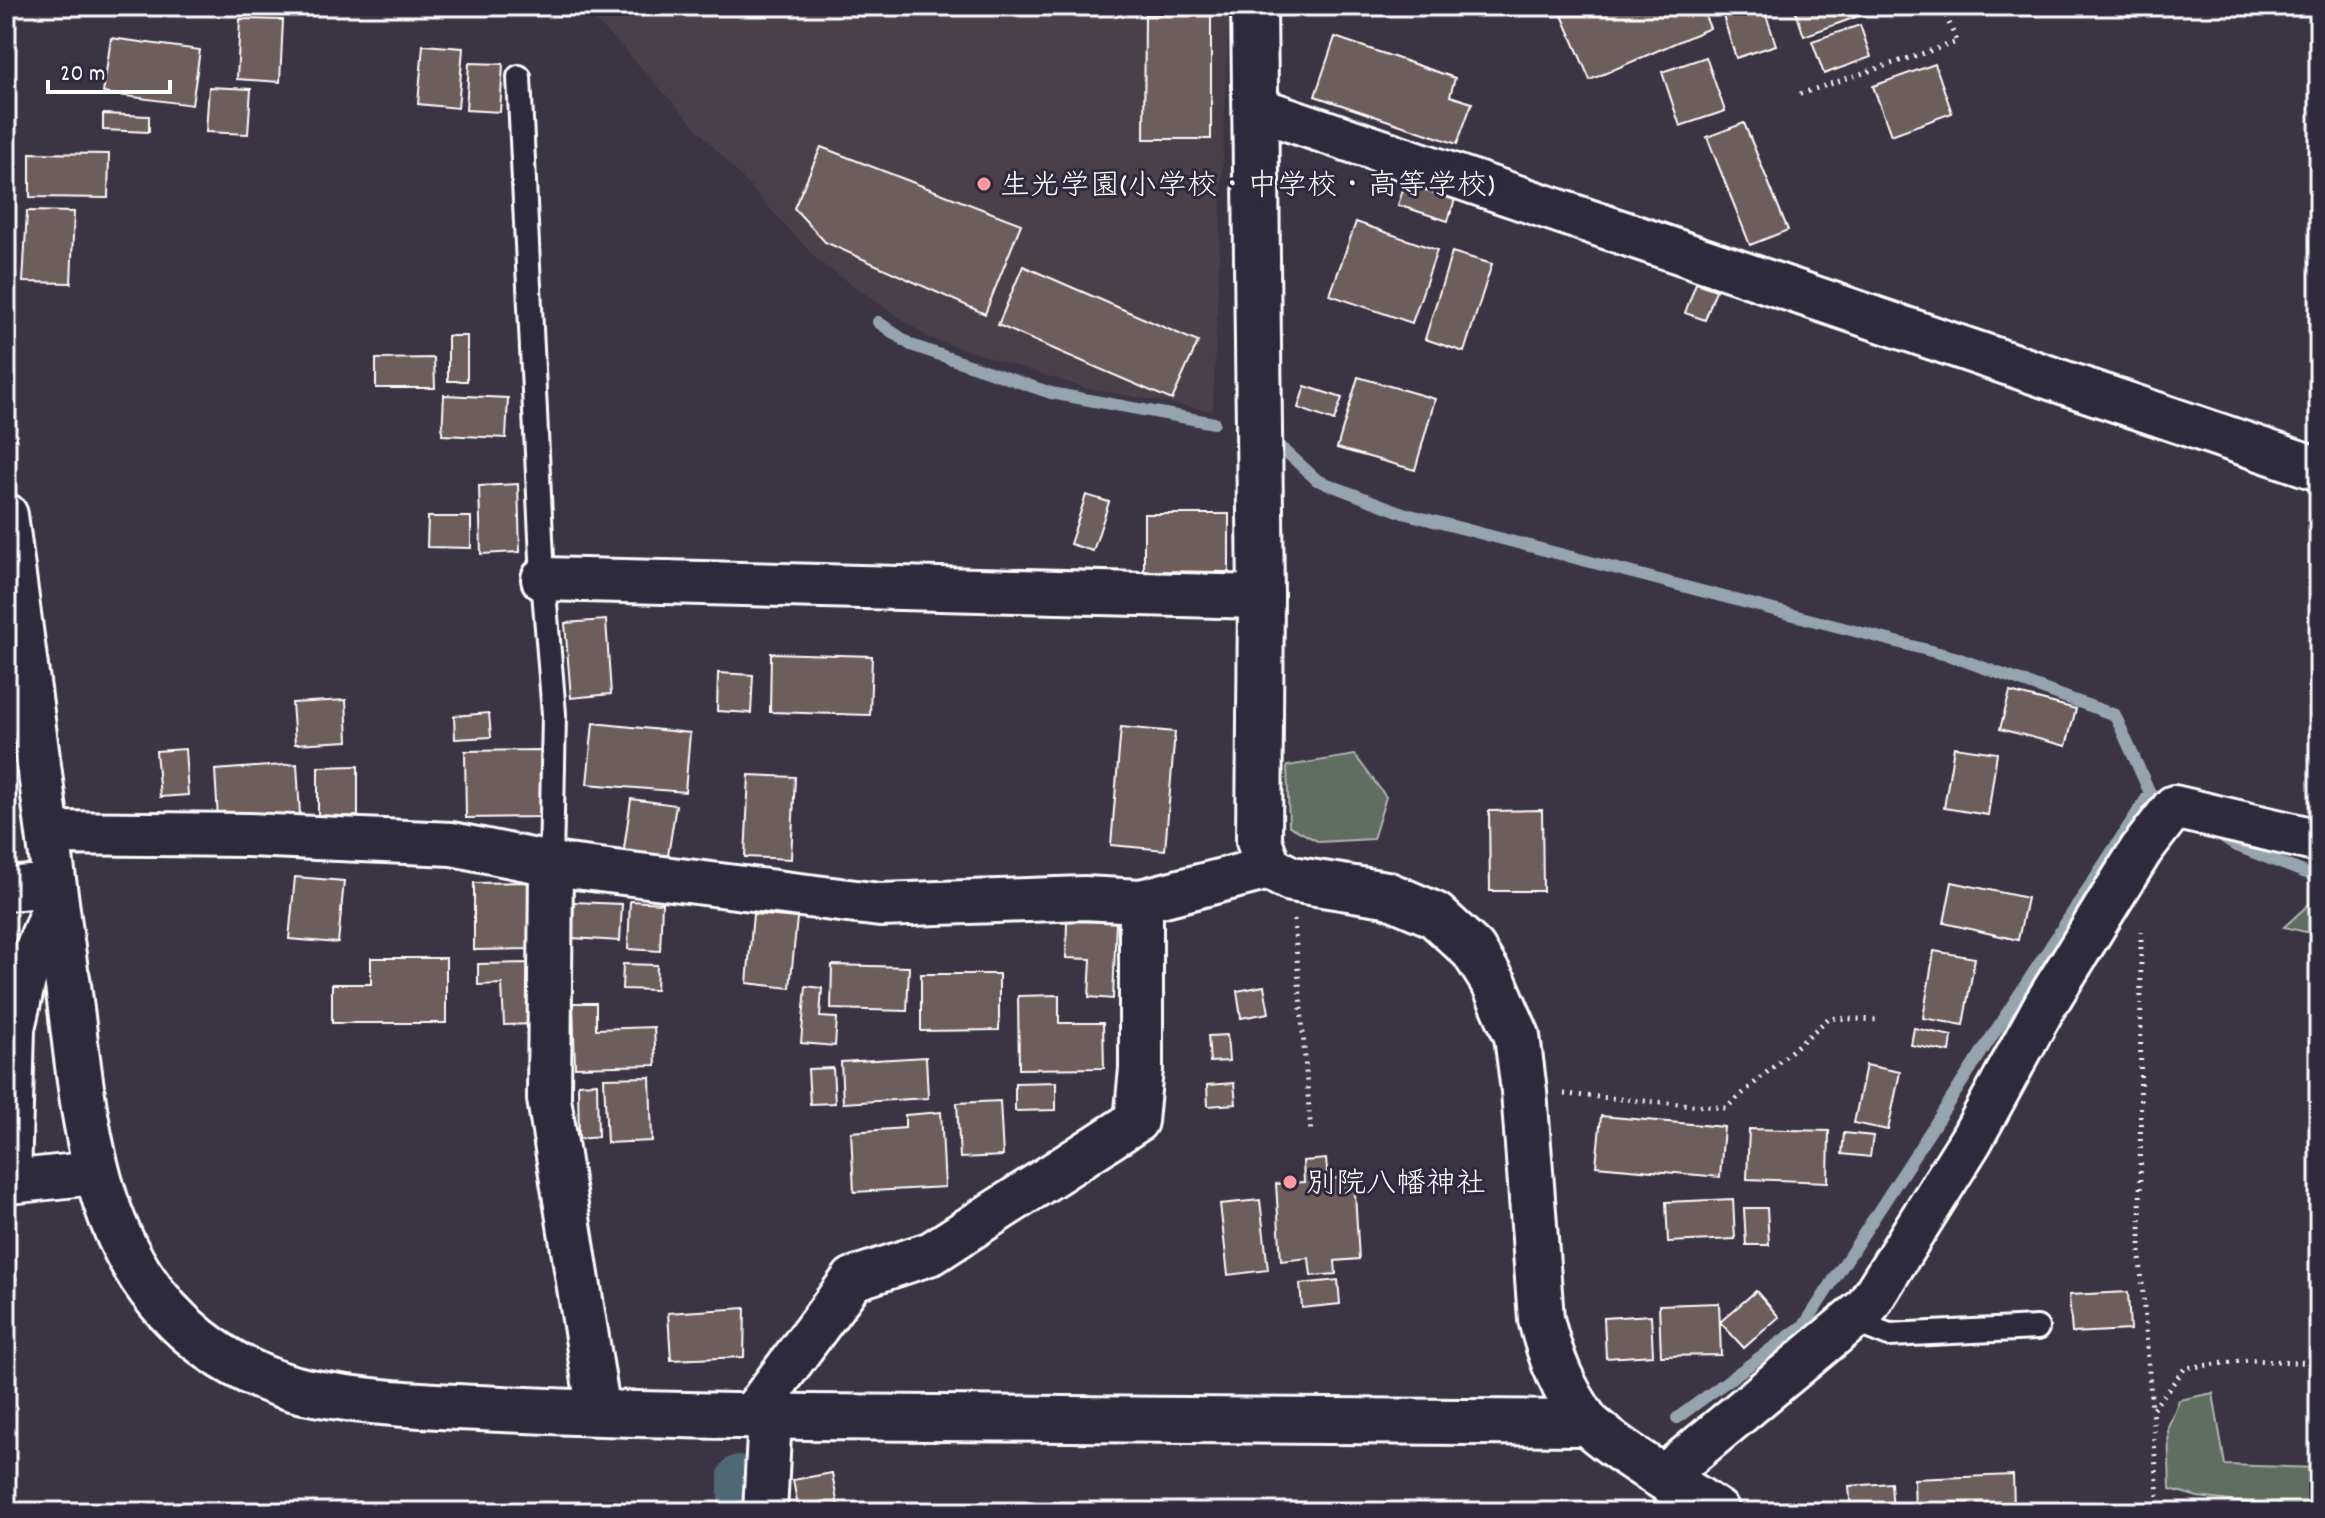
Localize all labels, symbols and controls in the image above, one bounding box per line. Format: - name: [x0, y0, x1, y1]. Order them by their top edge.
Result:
- scale bar: [48, 44, 170, 94]
- text: 20 m: [60, 58, 106, 92]
- place label: 生光学園(小学校・中学校・高等学校): [1000, 167, 1495, 210]
- marker: 生光学園(小学校・中学校・高等学校): [975, 175, 993, 193]
- place label: 別院八幡神社: [1306, 1165, 1486, 1208]
- marker: 別院八幡神社: [1281, 1173, 1299, 1191]

